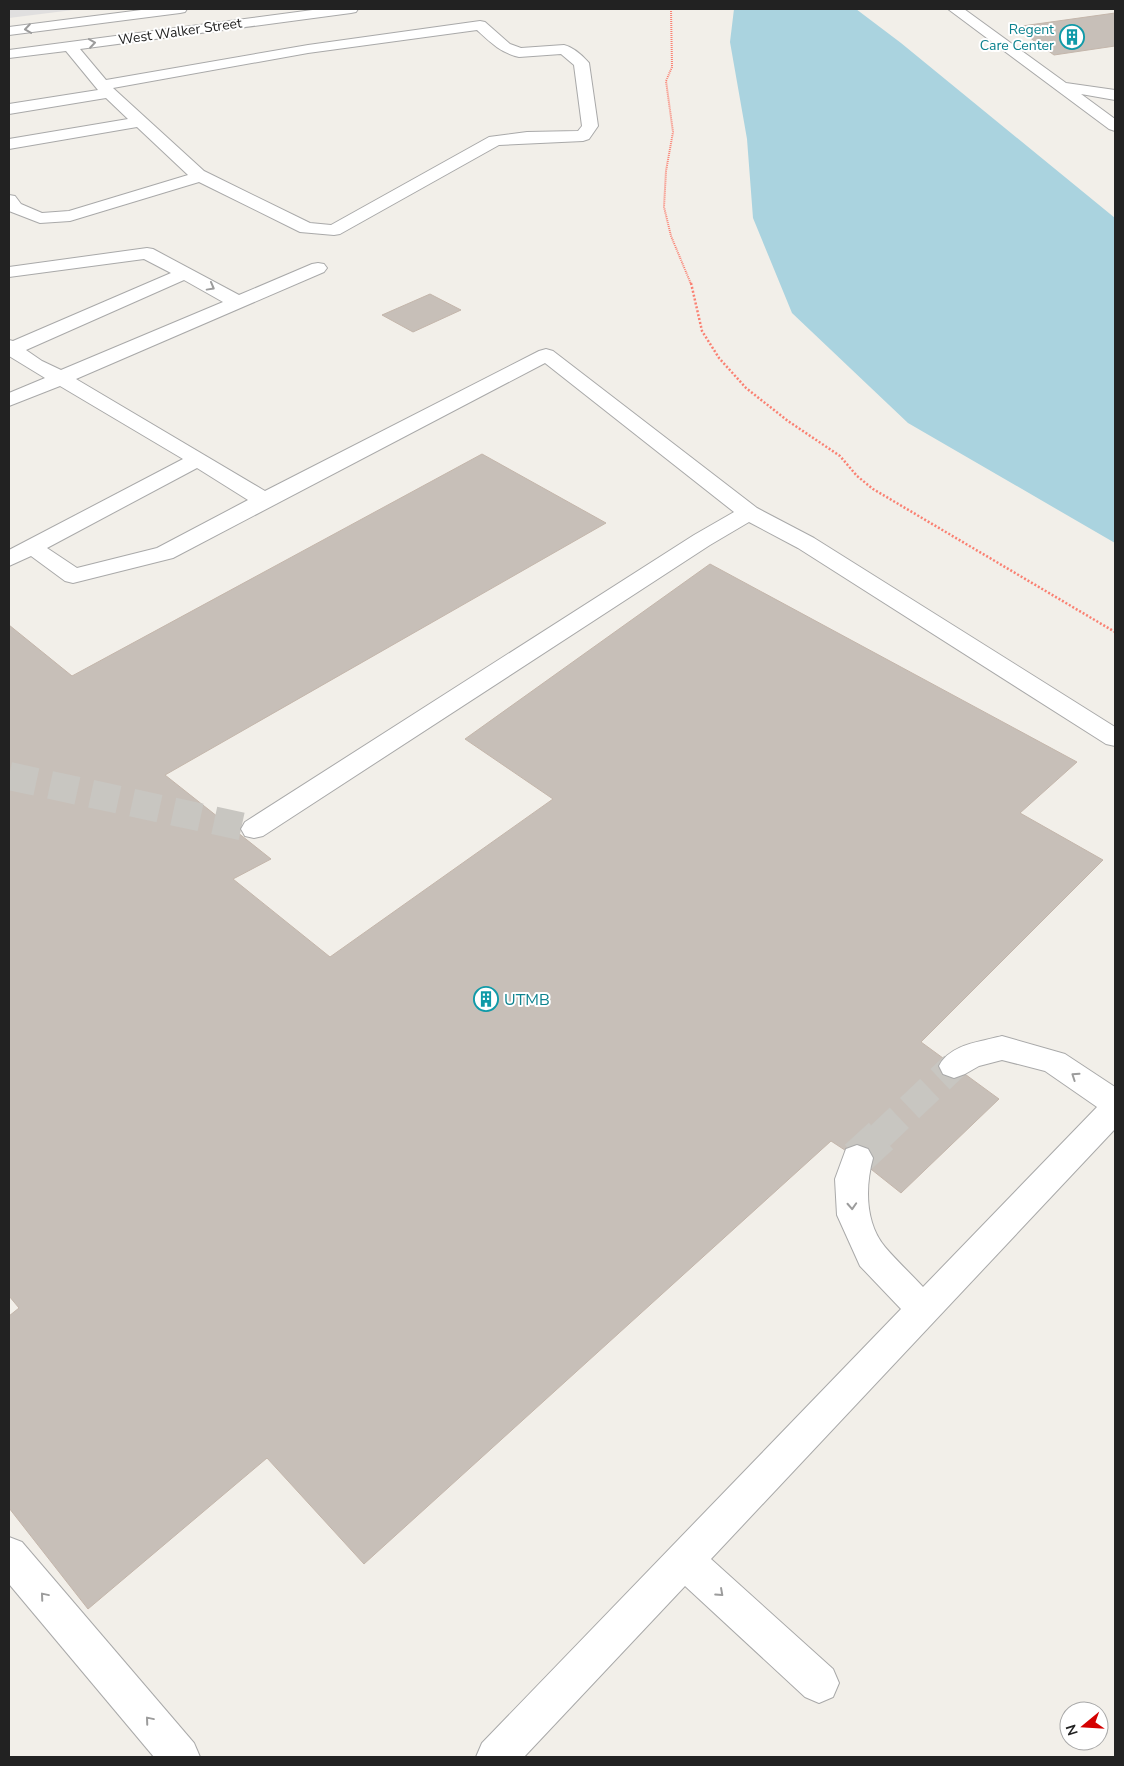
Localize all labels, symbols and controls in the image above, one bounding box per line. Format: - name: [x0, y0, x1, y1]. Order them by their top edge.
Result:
- street label: West Walker Street: [117, 13, 243, 50]
- place label: Regent Care Center: [980, 20, 1054, 55]
- one-way arrow: [24, 23, 32, 34]
- building icon: Regent Care Center: [1059, 24, 1085, 50]
- one-way arrow: [88, 38, 96, 49]
- one-way arrow: [206, 281, 215, 291]
- building icon: UTMB: [473, 986, 499, 1012]
- place label: UTMB: [504, 989, 550, 1011]
- one-way arrow: [1071, 1072, 1080, 1082]
- one-way arrow: [847, 1202, 858, 1210]
- one-way arrow: [715, 1587, 724, 1596]
- one-way arrow: [41, 1593, 49, 1602]
- north arrow: [1059, 1701, 1109, 1751]
- one-way arrow: [146, 1717, 154, 1726]
- text: N: [1061, 1722, 1083, 1738]

